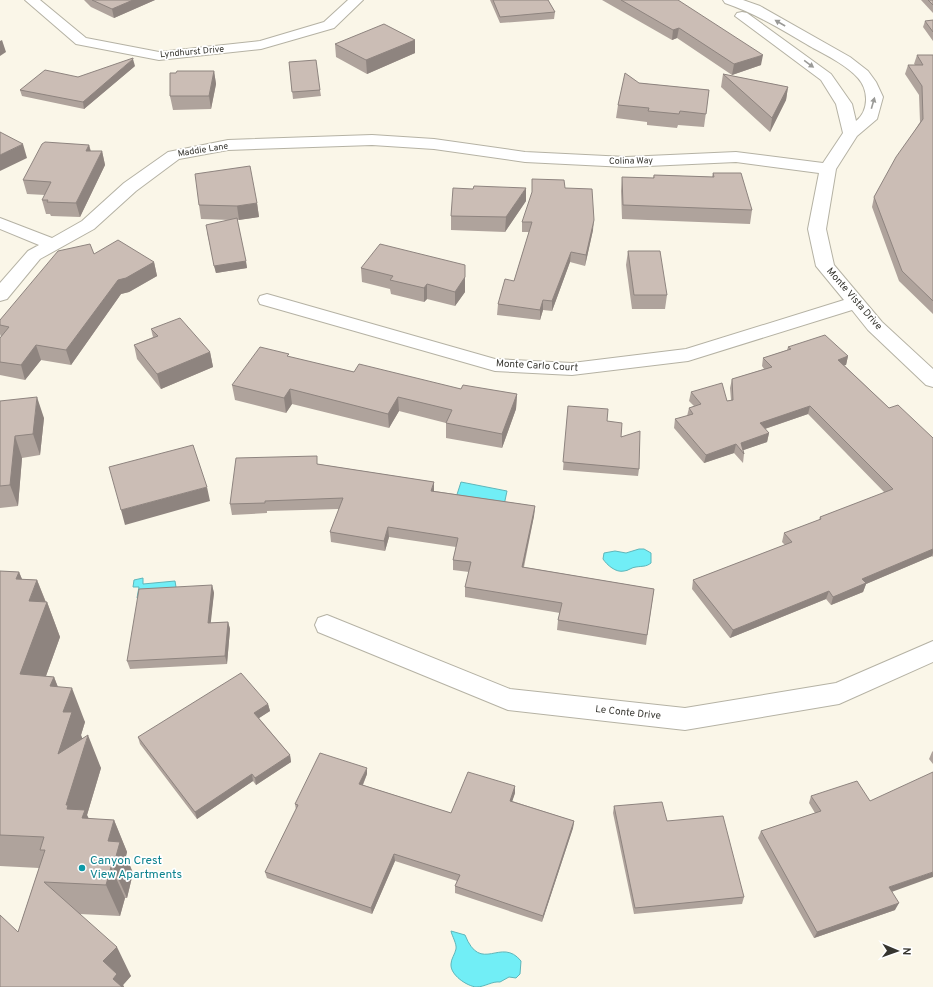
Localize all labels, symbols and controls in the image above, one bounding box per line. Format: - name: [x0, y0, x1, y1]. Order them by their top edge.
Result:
- one-way arrow: [774, 20, 786, 27]
- street label: Lyndhurst Drive: [159, 44, 225, 60]
- one-way arrow: [804, 60, 814, 68]
- one-way arrow: [870, 97, 876, 109]
- street label: Maddie Lane: [177, 141, 229, 159]
- street label: Colina Way: [609, 155, 653, 167]
- street label: Monte Vista Drive: [823, 265, 885, 333]
- street label: Monte Carlo Court: [496, 357, 579, 375]
- street label: Le Conte Drive: [595, 703, 661, 723]
- place label: Canyon Crest View Apartments: [90, 853, 182, 883]
- marker: Canyon Crest View Apartments: [77, 863, 87, 873]
- north arrow: [877, 931, 917, 971]
- text: N: [899, 947, 913, 956]

